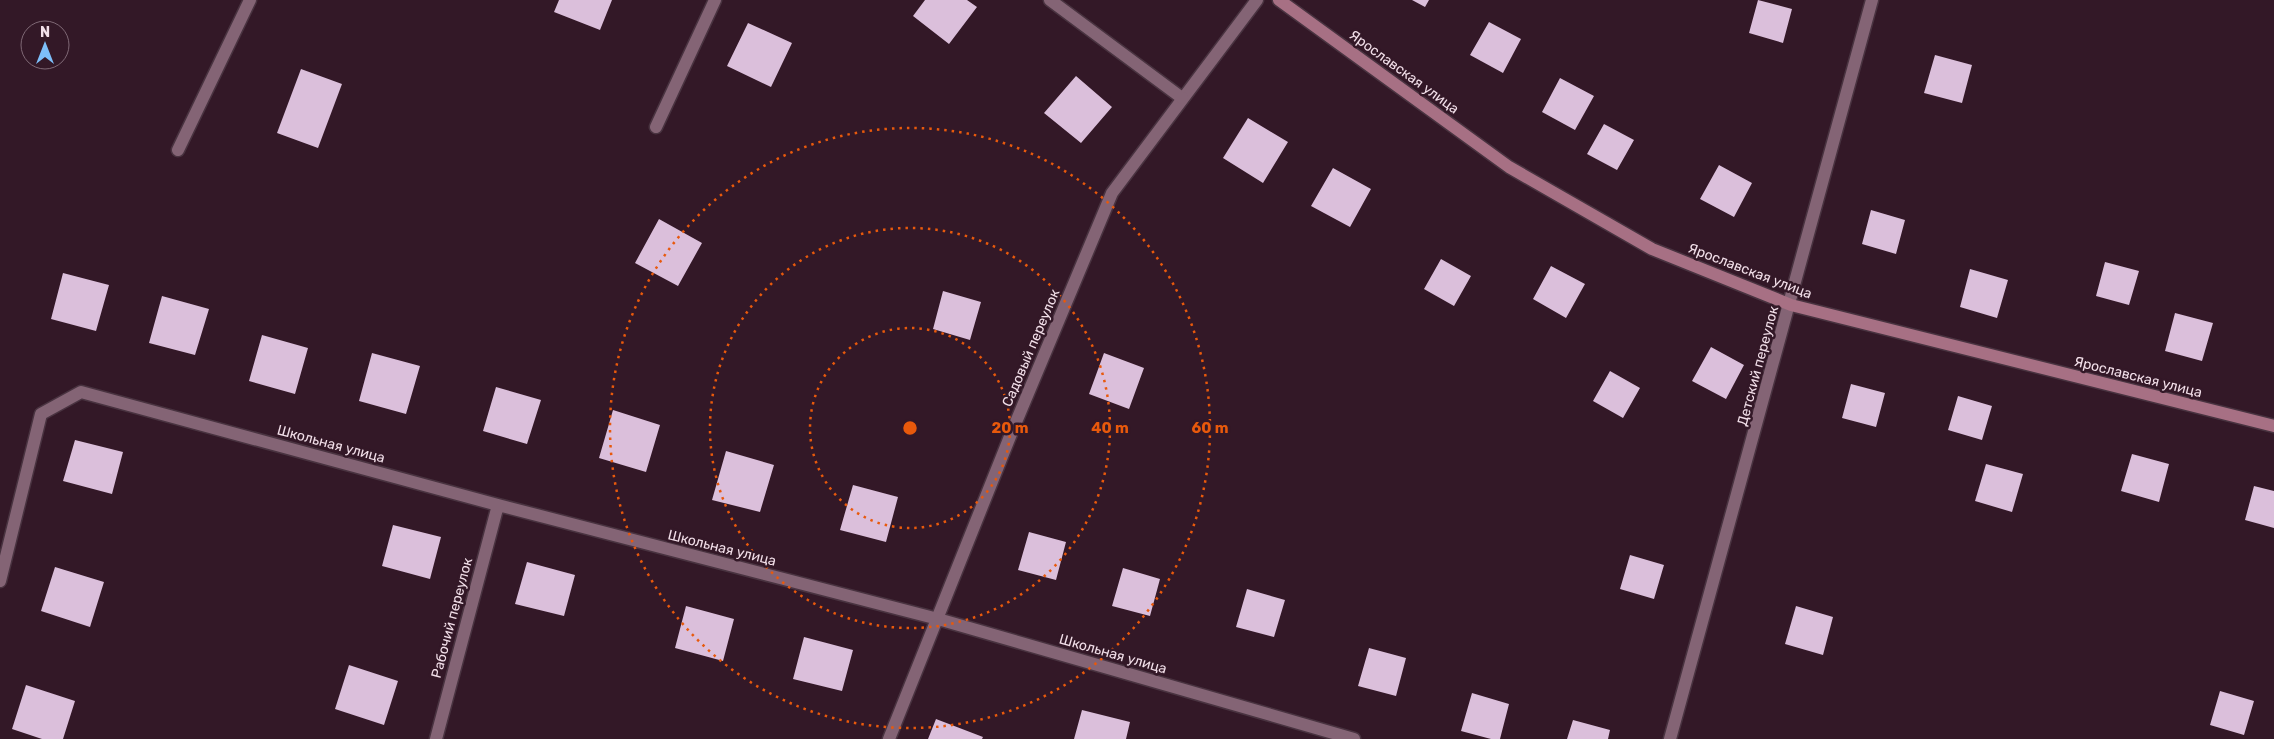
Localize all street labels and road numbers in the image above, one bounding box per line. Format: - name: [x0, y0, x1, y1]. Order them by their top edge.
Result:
- street label: Ярославская улица: [1346, 27, 1462, 117]
- street label: Ярославская улица: [1686, 240, 1814, 302]
- street label: Садовый переулок: [999, 286, 1064, 409]
- street label: Детский переулок: [1734, 304, 1782, 428]
- street label: Ярославская улица: [2072, 353, 2204, 401]
- street label: Школьная улица: [275, 421, 387, 467]
- street label: Школьная улица: [666, 526, 778, 570]
- street label: Рабочий переулок: [428, 555, 476, 680]
- street label: Школьная улица: [1057, 631, 1169, 677]

